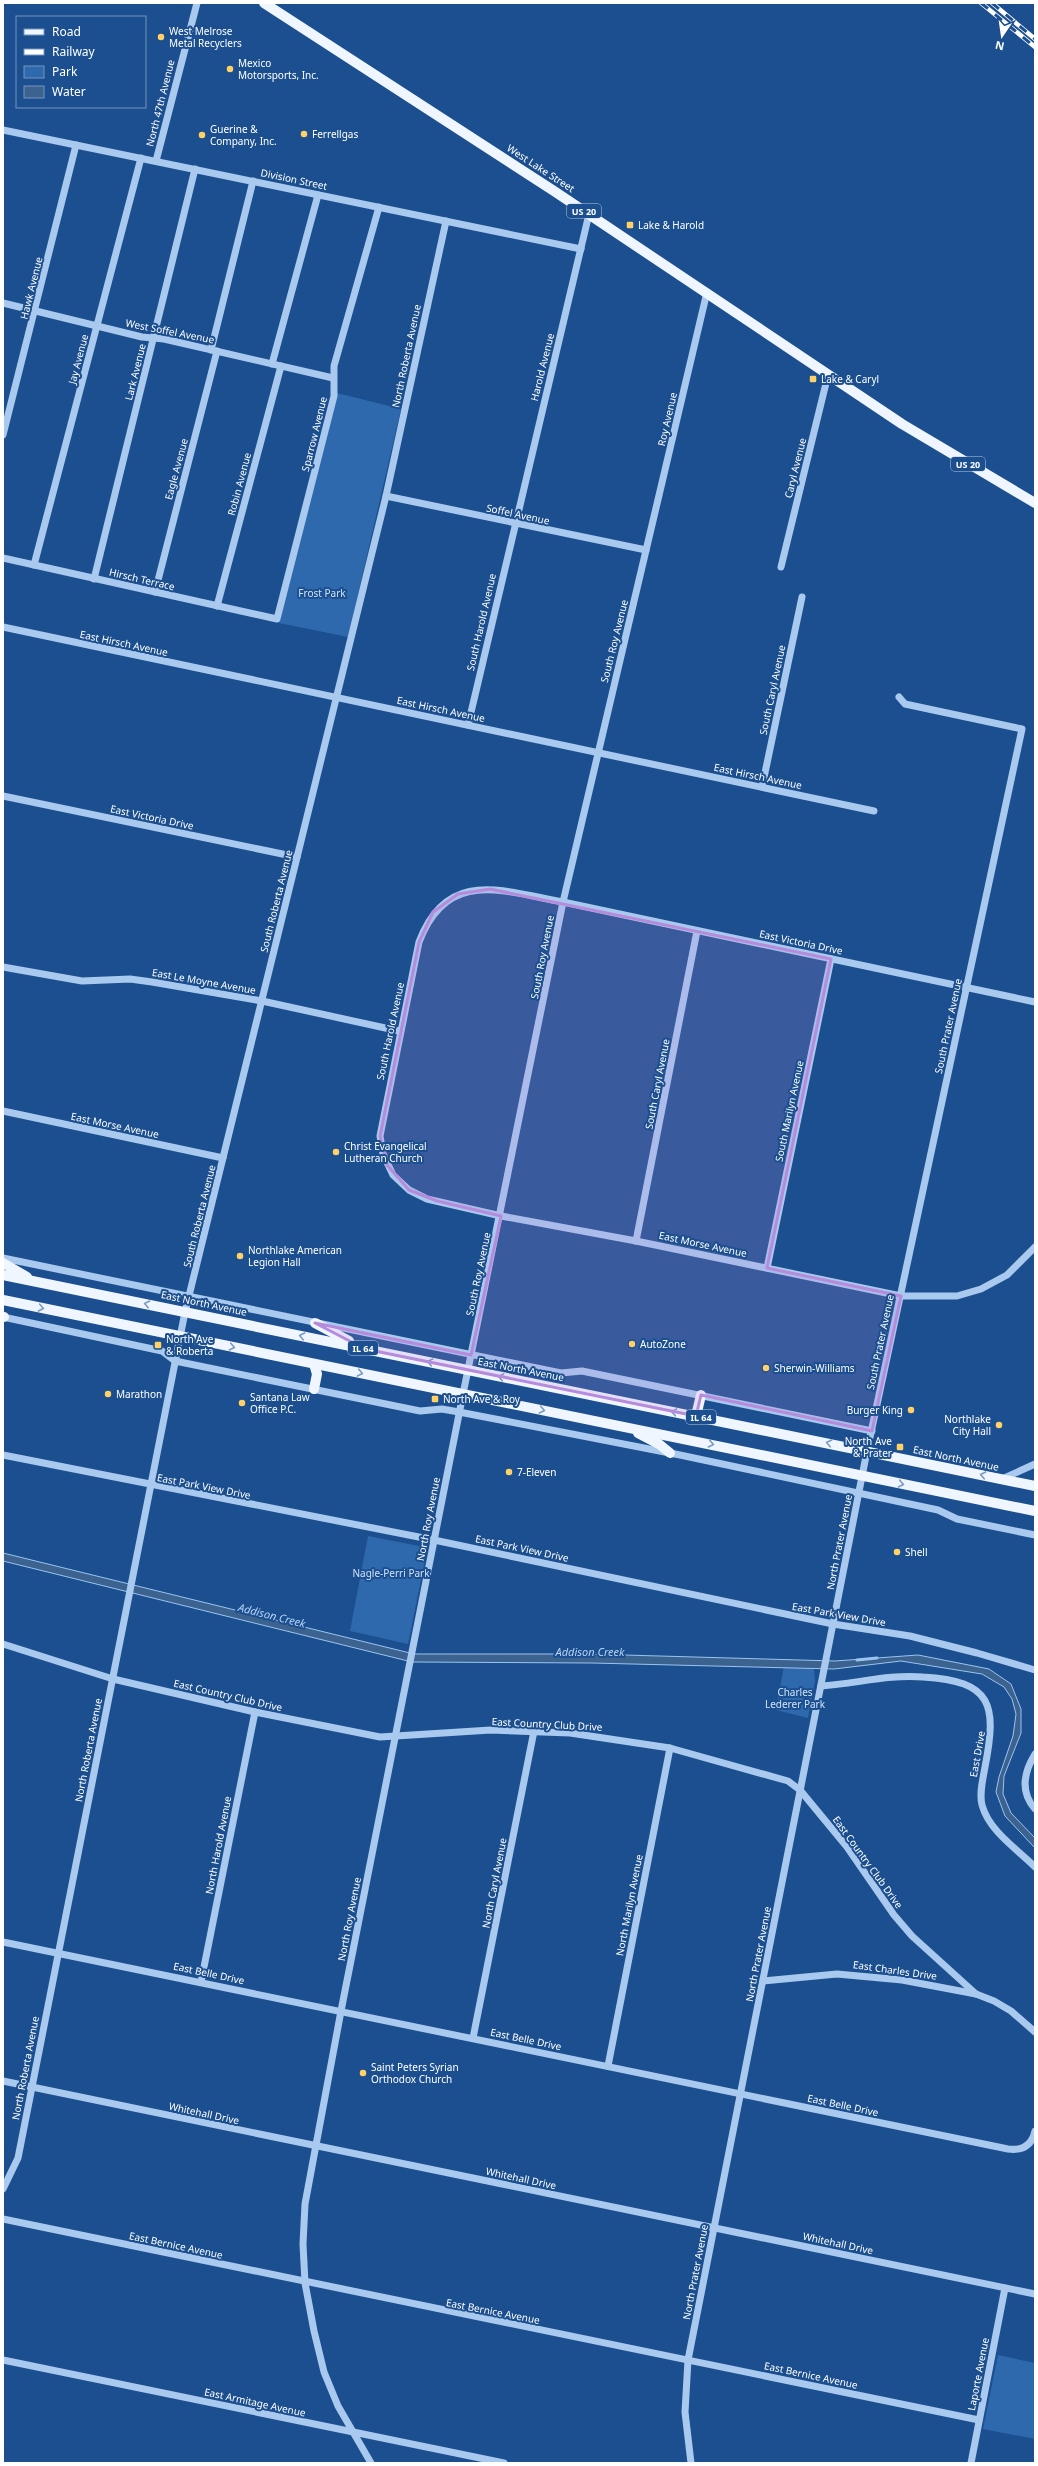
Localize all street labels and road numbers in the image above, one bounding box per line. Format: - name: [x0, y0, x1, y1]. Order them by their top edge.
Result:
- street label: North 47th Avenue: [142, 58, 178, 148]
- street label: West Lake Street: [504, 141, 578, 195]
- street label: Division Street: [259, 165, 329, 193]
- road number: US 20: [567, 204, 601, 218]
- street label: Hawk Avenue: [16, 255, 46, 321]
- street label: North Roberta Avenue: [388, 303, 424, 409]
- street label: West Soffel Avenue: [124, 316, 216, 347]
- street label: Harold Avenue: [527, 331, 557, 402]
- street label: Jay Avenue: [64, 332, 91, 386]
- street label: Lark Avenue: [121, 342, 149, 402]
- street label: Roy Avenue: [654, 390, 680, 447]
- street label: Sparrow Avenue: [298, 395, 330, 473]
- street label: Eagle Avenue: [161, 436, 191, 501]
- street label: Caryl Avenue: [781, 436, 809, 500]
- street label: Robin Avenue: [224, 451, 254, 517]
- road number: US 20: [951, 457, 985, 471]
- street label: Soffel Avenue: [485, 500, 551, 528]
- street label: Hirsch Terrace: [108, 565, 177, 593]
- street label: South Harold Avenue: [463, 572, 499, 672]
- street label: South Roy Avenue: [597, 598, 631, 684]
- street label: East Hirsch Avenue: [79, 627, 170, 659]
- street label: South Caryl Avenue: [756, 643, 788, 736]
- street label: East Hirsch Avenue: [396, 693, 487, 725]
- street label: East Hirsch Avenue: [713, 760, 804, 792]
- street label: East Victoria Drive: [109, 801, 195, 833]
- street label: South Roberta Avenue: [256, 848, 296, 954]
- street label: South Roy Avenue: [527, 914, 557, 1000]
- street label: East Victoria Drive: [758, 926, 844, 958]
- street label: East Le Moyne Avenue: [151, 965, 257, 997]
- street label: South Prater Avenue: [931, 977, 965, 1075]
- street label: South Harold Avenue: [373, 981, 407, 1081]
- street label: South Caryl Avenue: [641, 1037, 673, 1130]
- street label: South Marilyn Avenue: [771, 1059, 807, 1163]
- street label: East Morse Avenue: [70, 1109, 161, 1141]
- street label: South Roberta Avenue: [179, 1163, 219, 1269]
- street label: East Morse Avenue: [658, 1228, 749, 1260]
- street label: South Roy Avenue: [462, 1231, 494, 1317]
- street label: East North Avenue: [160, 1287, 249, 1319]
- street label: South Prater Avenue: [863, 1293, 897, 1391]
- road number: IL 64: [348, 1341, 378, 1355]
- street label: East North Avenue: [477, 1354, 566, 1384]
- road number: IL 64: [686, 1410, 716, 1424]
- street label: East North Avenue: [912, 1442, 1001, 1474]
- street label: East Park View Drive: [156, 1470, 252, 1502]
- street label: North Roy Avenue: [413, 1476, 443, 1562]
- street label: North Prater Avenue: [823, 1493, 855, 1591]
- street label: East Park View Drive: [474, 1531, 570, 1565]
- street label: East Park View Drive: [791, 1599, 887, 1629]
- street label: East Country Club Drive: [172, 1676, 284, 1714]
- street label: North Roberta Avenue: [71, 1697, 105, 1803]
- street label: East Country Club Drive: [491, 1714, 603, 1734]
- street label: East Drive: [966, 1729, 988, 1778]
- street label: North Harold Avenue: [202, 1794, 234, 1895]
- street label: East Country Club Drive: [830, 1813, 906, 1911]
- street label: North Caryl Avenue: [478, 1836, 510, 1929]
- street label: North Marilyn Avenue: [612, 1853, 646, 1957]
- street label: North Roy Avenue: [334, 1876, 364, 1962]
- street label: North Prater Avenue: [742, 1905, 774, 2003]
- street label: East Charles Drive: [852, 1957, 938, 1983]
- street label: East Belle Drive: [172, 1959, 246, 1987]
- street label: North Roberta Avenue: [8, 2015, 42, 2121]
- street label: East Belle Drive: [489, 2025, 563, 2053]
- street label: East Belle Drive: [806, 2091, 880, 2119]
- street label: Whitehall Drive: [168, 2099, 241, 2127]
- street label: Whitehall Drive: [485, 2164, 558, 2192]
- street label: North Prater Avenue: [679, 2223, 711, 2321]
- street label: East Bernice Avenue: [128, 2228, 224, 2262]
- street label: Whitehall Drive: [802, 2229, 875, 2257]
- street label: East Bernice Avenue: [445, 2295, 541, 2327]
- street label: Laporte Avenue: [964, 2336, 992, 2412]
- street label: East Bernice Avenue: [763, 2358, 859, 2392]
- street label: East Armitage Avenue: [203, 2384, 307, 2420]

